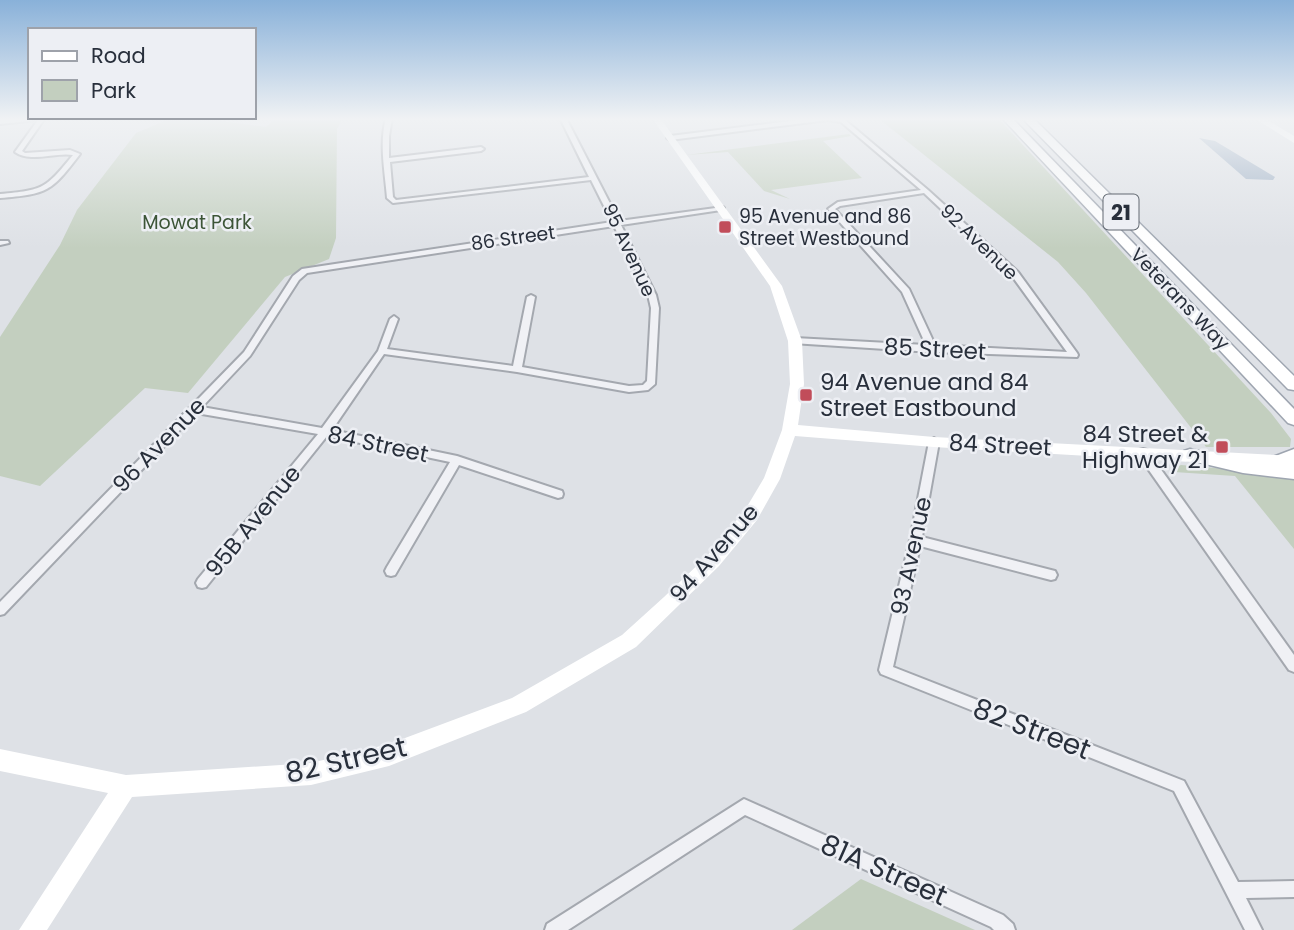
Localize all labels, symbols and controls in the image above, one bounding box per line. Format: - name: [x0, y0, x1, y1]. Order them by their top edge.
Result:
- legend: [28, 28, 256, 119]
- text: Road: [91, 41, 146, 70]
- text: Park: [91, 76, 136, 105]
- road number: 21: [1104, 194, 1138, 230]
- street label: 92 Avenue: [934, 198, 1024, 286]
- street label: 95 Avenue: [596, 199, 662, 301]
- place label: 95 Avenue and 86 Street Westbound: [739, 203, 911, 252]
- park label: Mowat Park: [142, 209, 252, 236]
- street label: 86 Street: [469, 219, 557, 257]
- marker: 95 Avenue and 86 Street Westbound: [717, 219, 733, 235]
- street label: Veterans Way: [1124, 242, 1236, 356]
- street label: 85 Street: [883, 330, 987, 368]
- place label: 94 Avenue and 84 Street Eastbound: [820, 366, 1029, 424]
- marker: 94 Avenue and 84 Street Eastbound: [798, 387, 814, 403]
- street label: 96 Avenue: [105, 390, 213, 500]
- street label: 84 Street: [325, 418, 431, 470]
- place label: 84 Street & Highway 21: [1082, 418, 1208, 476]
- street label: 84 Street: [948, 426, 1052, 464]
- marker: 84 Street & Highway 21: [1214, 439, 1230, 455]
- street label: 95B Avenue: [198, 458, 308, 584]
- street label: 93 Avenue: [883, 494, 939, 618]
- street label: 94 Avenue: [662, 497, 766, 609]
- street label: 82 Street: [967, 689, 1097, 769]
- street label: 82 Street: [282, 727, 410, 793]
- street label: 81A Street: [814, 825, 954, 915]

